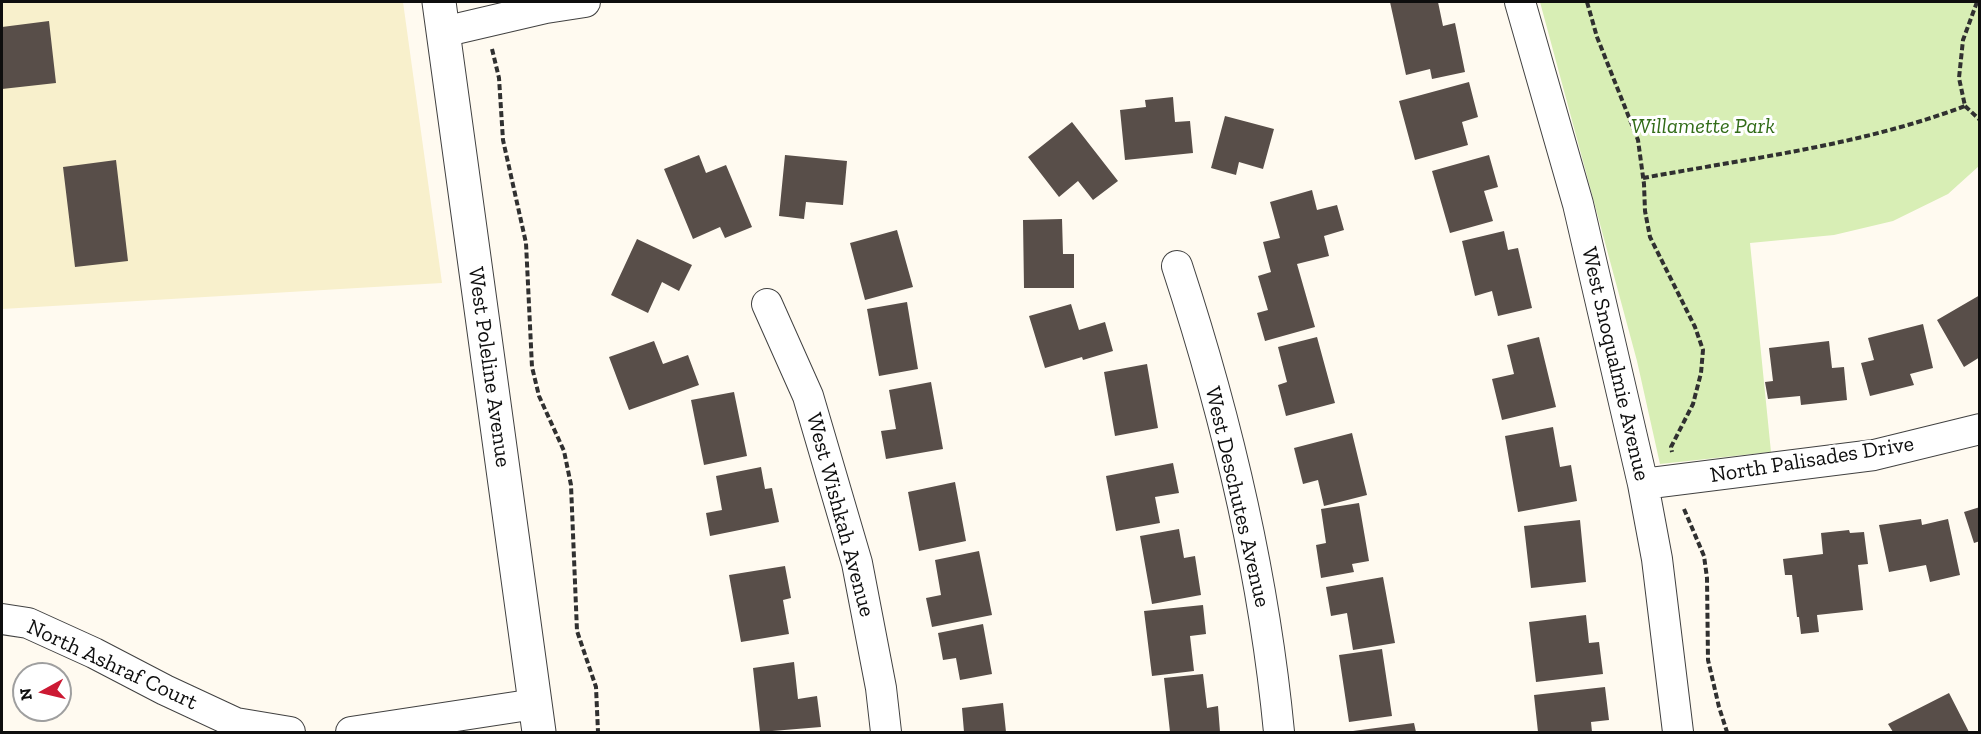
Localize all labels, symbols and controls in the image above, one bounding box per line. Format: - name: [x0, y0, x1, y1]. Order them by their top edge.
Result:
- park label: Willamette Park: [1631, 114, 1775, 140]
- street label: West Snoqualmie Avenue: [1575, 245, 1655, 483]
- street label: West Poleline Avenue: [462, 265, 516, 469]
- street label: West Deschutes Avenue: [1199, 384, 1275, 610]
- street label: West Wishkah Avenue: [800, 410, 880, 620]
- street label: North Palisades Drive: [1708, 431, 1916, 489]
- street label: North Ashraf Court: [23, 614, 201, 716]
- north arrow: [12, 662, 72, 722]

